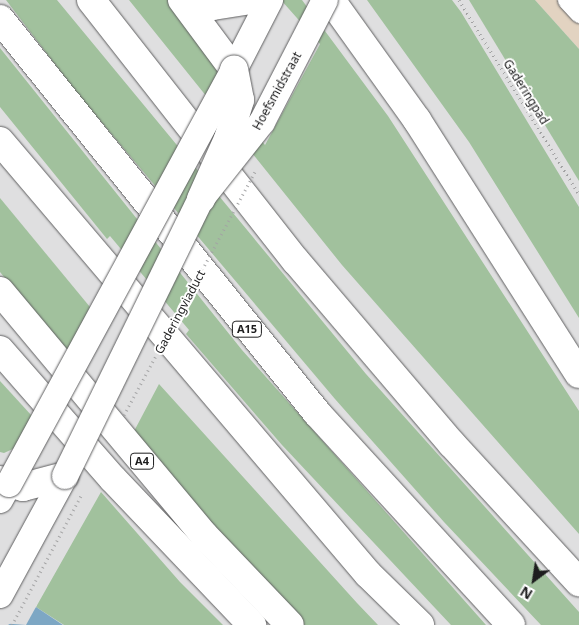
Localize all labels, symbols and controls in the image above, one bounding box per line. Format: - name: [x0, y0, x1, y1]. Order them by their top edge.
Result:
- street label: Hoefsmidstraat: [250, 49, 304, 133]
- street label: Gaderingpad: [500, 57, 552, 127]
- street label: Gaderingviaduct: [152, 267, 208, 357]
- road number: A15: [231, 320, 263, 338]
- road number: A4: [130, 452, 154, 470]
- north arrow: [509, 555, 559, 605]
- text: N: [516, 582, 536, 604]

